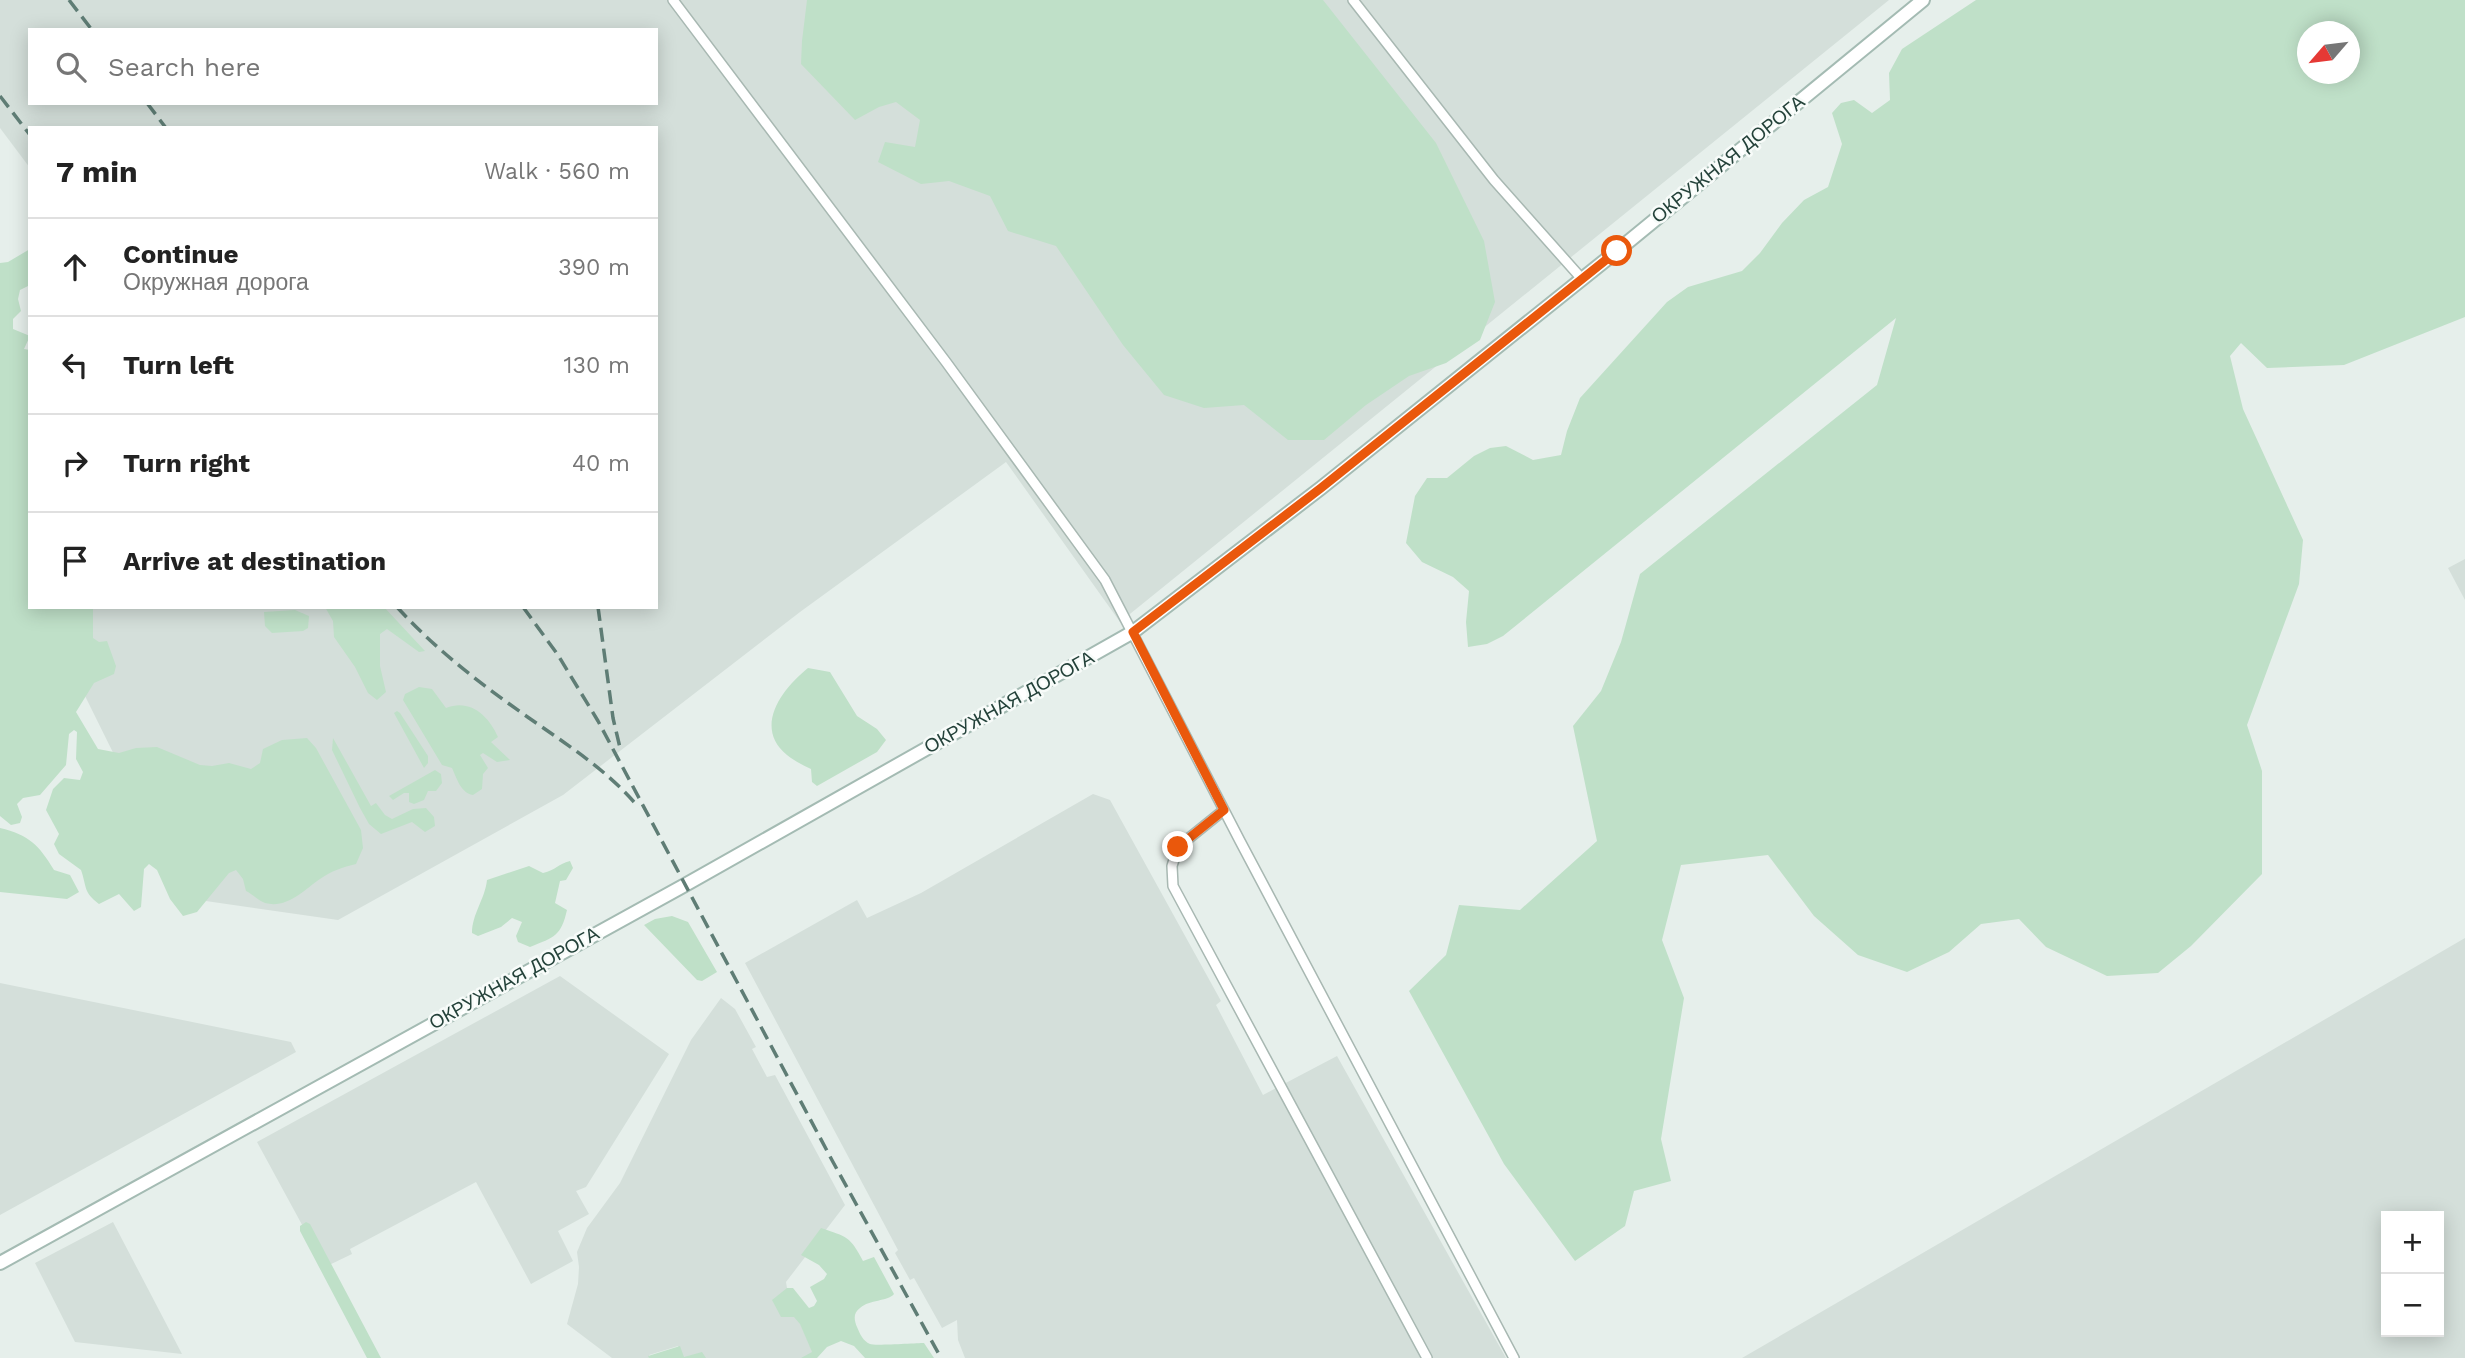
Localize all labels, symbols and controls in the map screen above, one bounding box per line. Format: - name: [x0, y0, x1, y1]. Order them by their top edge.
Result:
- north arrow: [2297, 21, 2360, 84]
- search box: [28, 28, 658, 105]
- icon: search: [52, 48, 90, 86]
- text: Search here: [108, 52, 260, 82]
- street label: ОКРУЖНАЯ ДОРОГА: [1647, 90, 1810, 228]
- text: 7 min: [56, 154, 138, 189]
- text: Walk · 560 m: [484, 158, 630, 185]
- route start: [1601, 235, 1632, 266]
- text: Continue: [123, 239, 239, 269]
- icon: ahead: [56, 248, 94, 286]
- text: 390 m: [558, 254, 630, 281]
- text: Окружная дорога: [123, 269, 309, 296]
- icon: left: [56, 346, 94, 384]
- text: Turn left: [123, 350, 234, 380]
- text: 130 m: [564, 352, 630, 379]
- icon: right: [56, 444, 94, 482]
- text: Turn right: [123, 448, 250, 478]
- text: 40 m: [572, 450, 630, 477]
- icon: arrive: [56, 542, 94, 580]
- text: Arrive at destination: [123, 546, 386, 576]
- street label: ОКРУЖНАЯ ДОРОГА: [920, 646, 1098, 758]
- route end: [1162, 831, 1193, 862]
- street label: ОКРУЖНАЯ ДОРОГА: [425, 922, 603, 1034]
- map controls: [2381, 1211, 2444, 1337]
- button: +: [2381, 1211, 2444, 1274]
- button: −: [2381, 1274, 2444, 1337]

